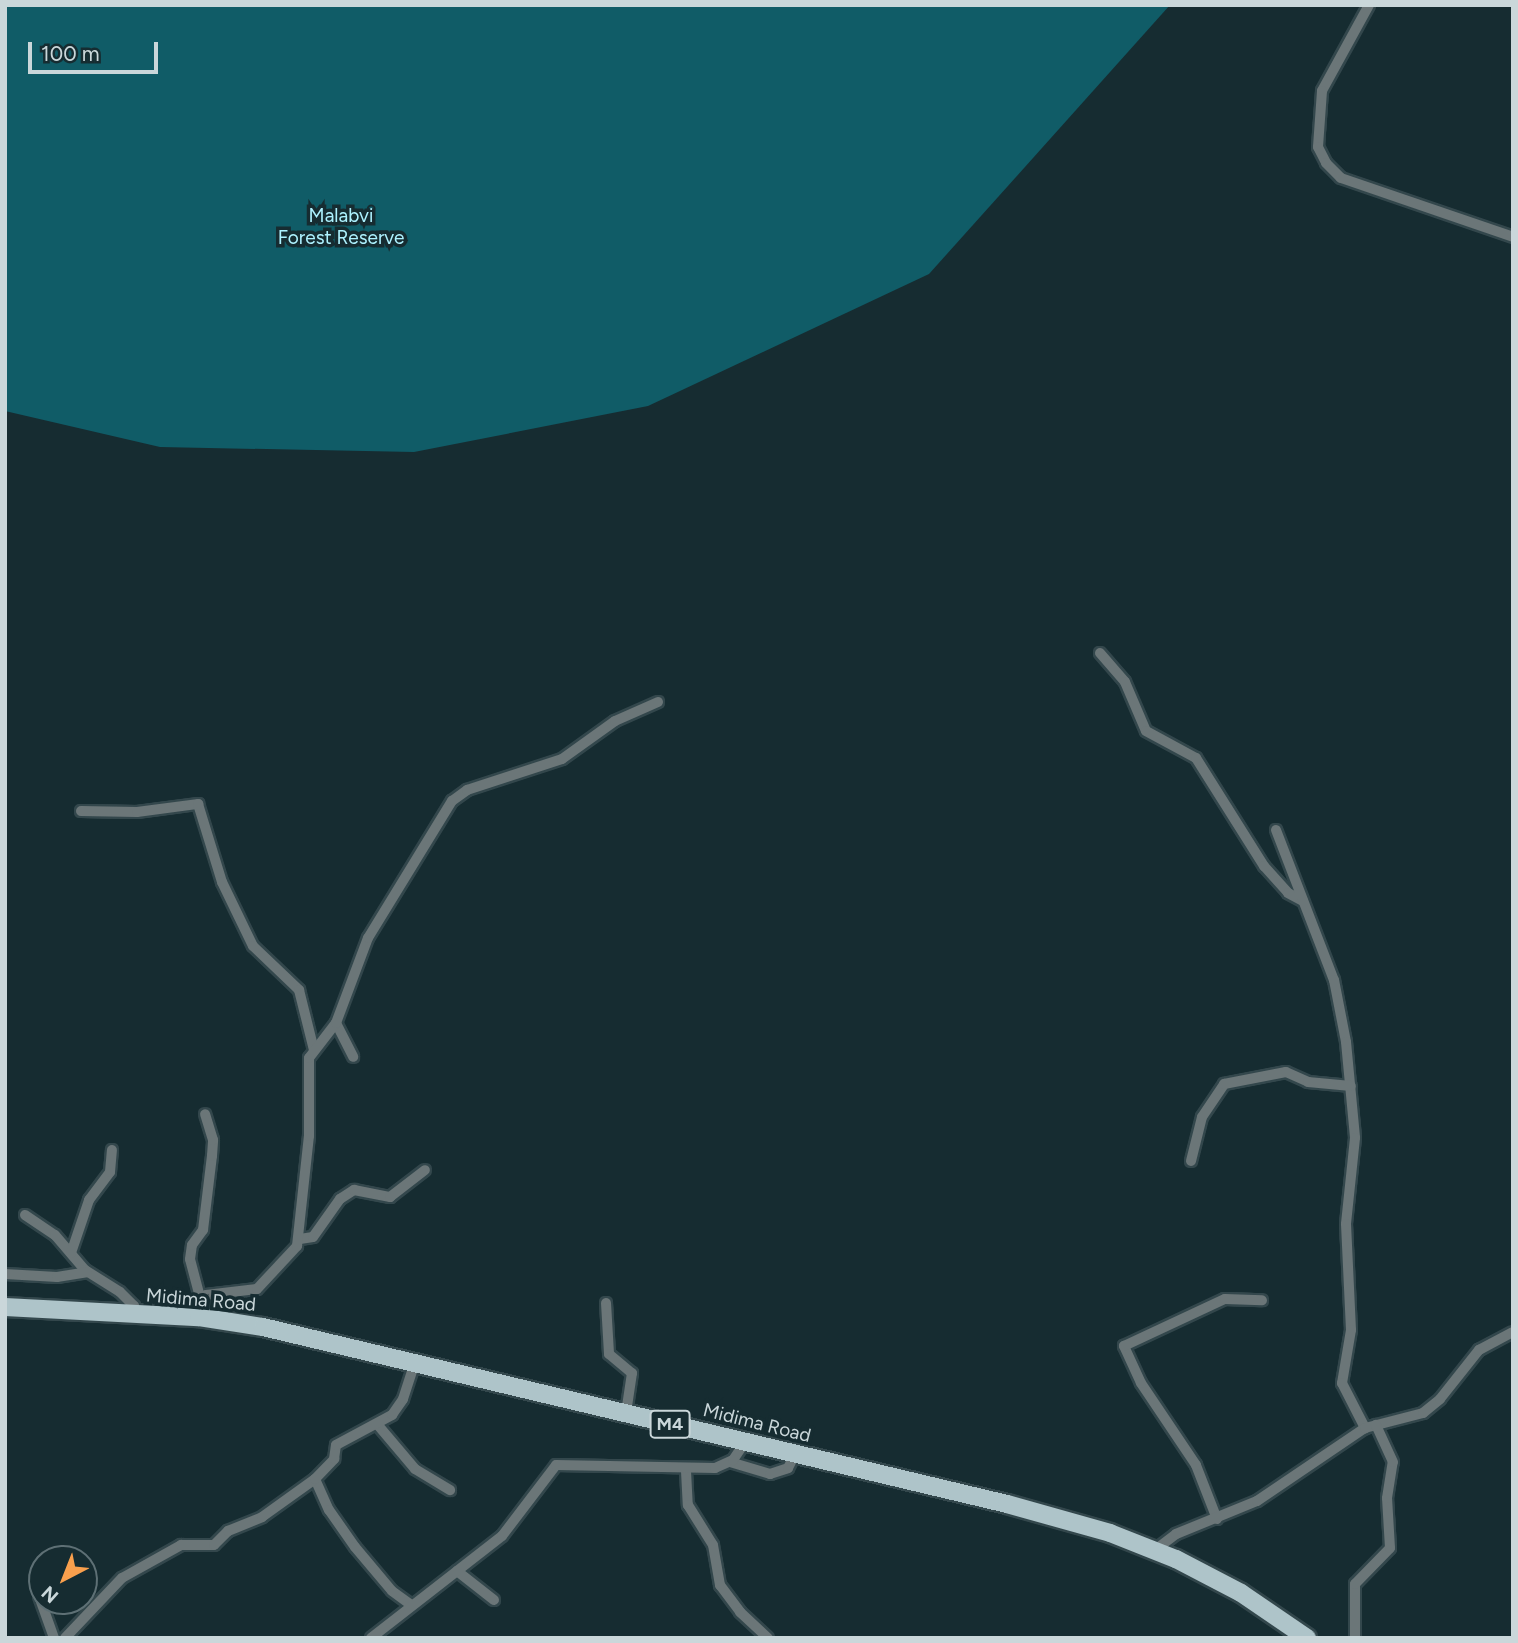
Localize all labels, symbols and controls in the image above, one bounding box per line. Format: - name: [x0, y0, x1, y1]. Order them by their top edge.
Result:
- scale bar: [32, 28, 161, 72]
- text: 100 m: [41, 41, 100, 66]
- park label: Malabvi Forest Reserve: [278, 205, 404, 249]
- street label: Midima Road: [145, 1284, 257, 1316]
- street label: Midima Road: [701, 1399, 813, 1447]
- road number: M4: [649, 1409, 691, 1438]
- north arrow: [28, 1545, 98, 1615]
- text: N: [37, 1581, 63, 1608]

